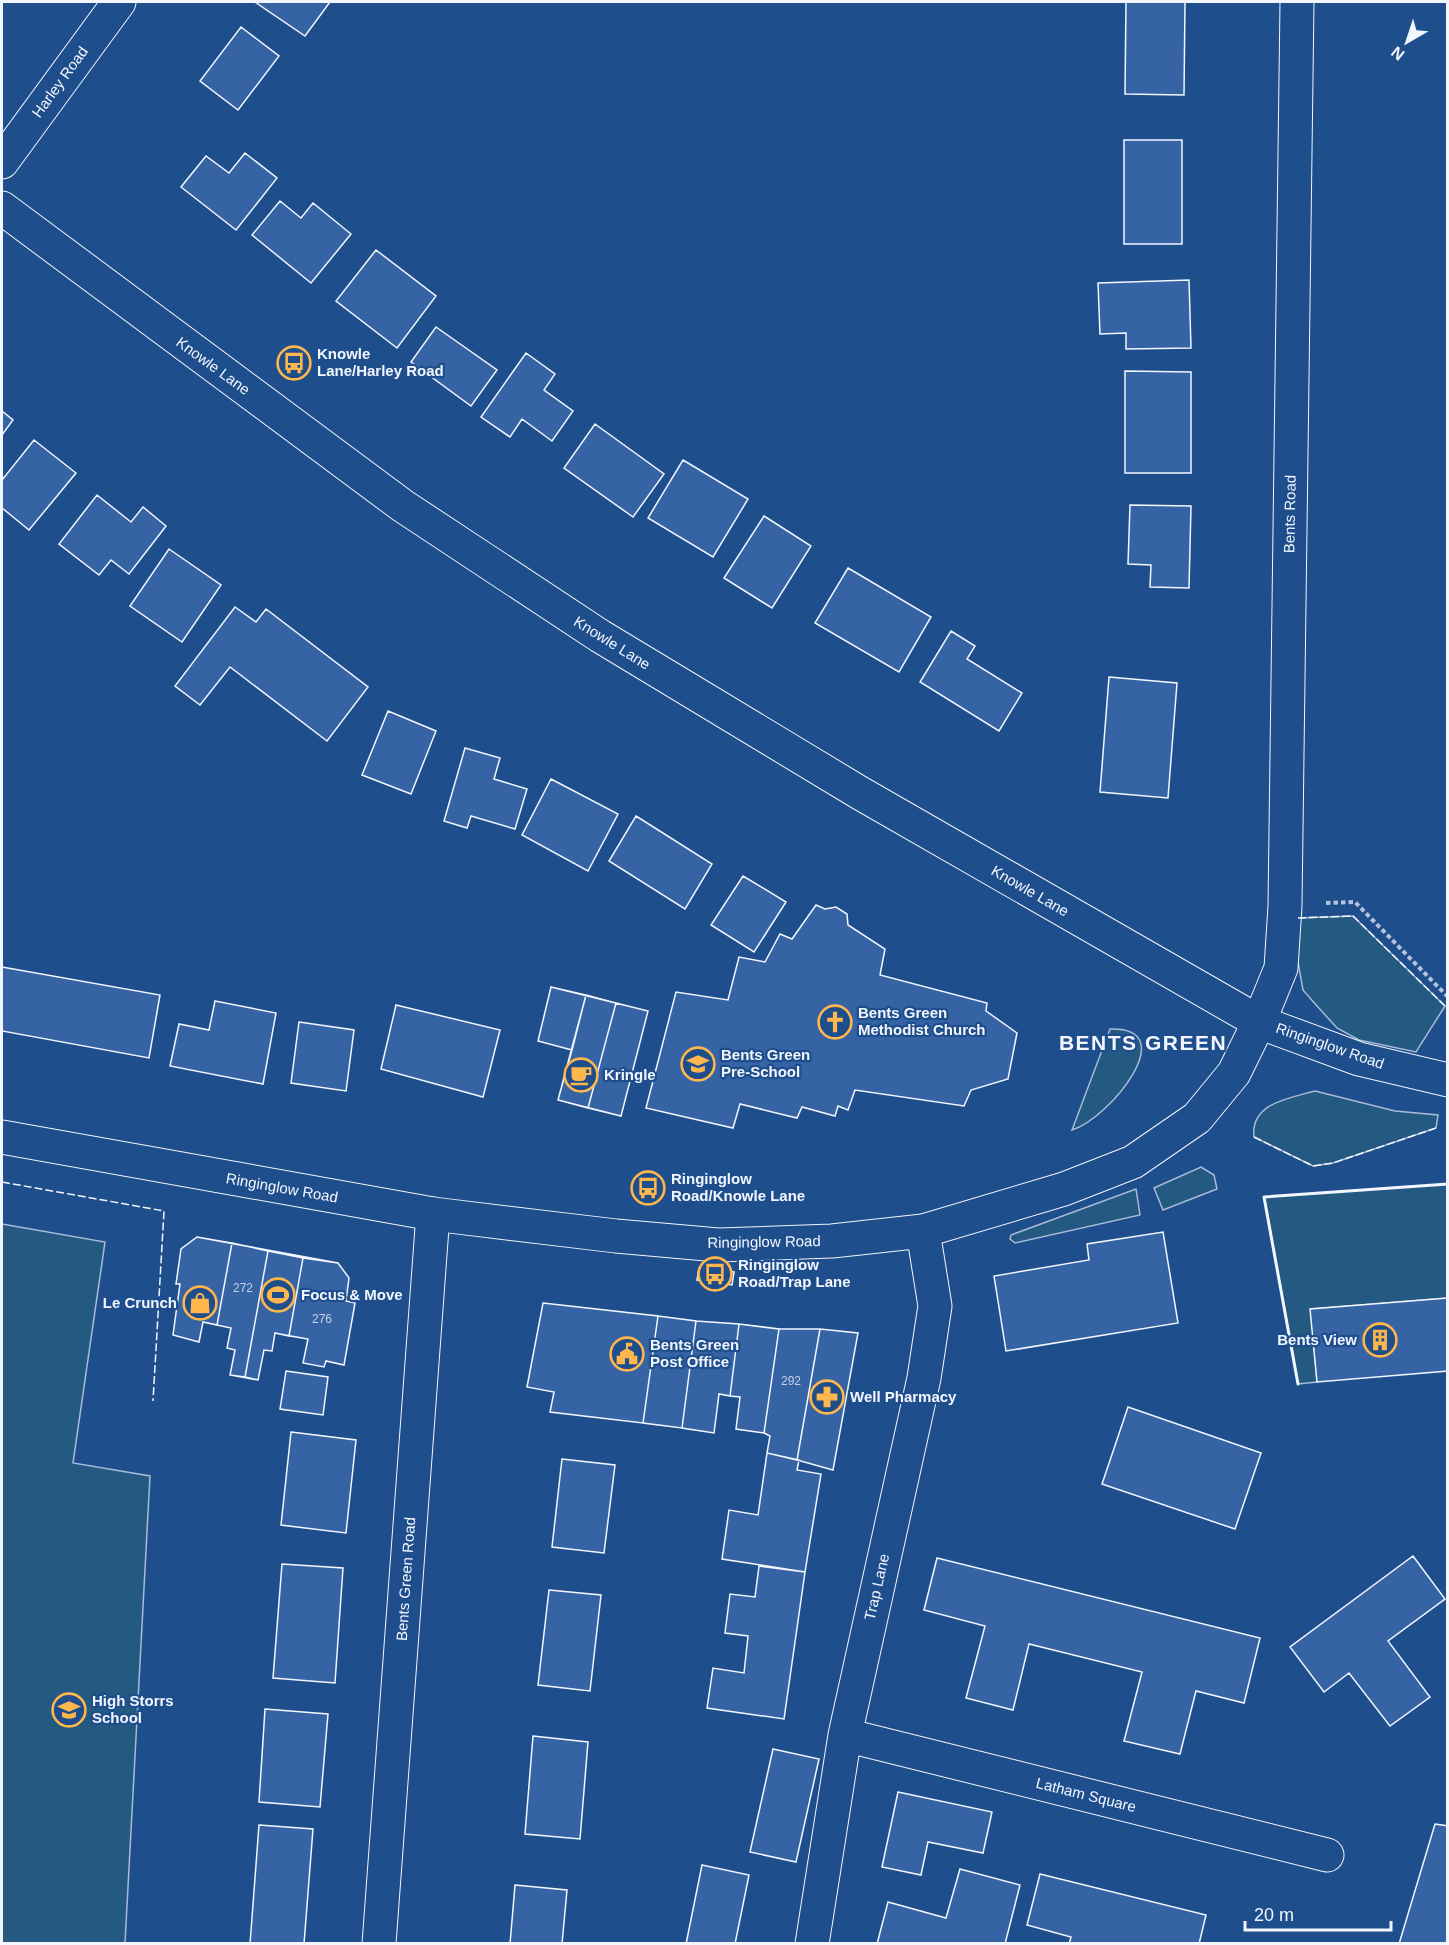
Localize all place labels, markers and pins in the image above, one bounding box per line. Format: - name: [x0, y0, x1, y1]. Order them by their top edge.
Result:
- bus stop icon: Knowle Lane/Harley Road: [276, 345, 312, 381]
- place label: Knowle Lane/Harley Road: [317, 345, 444, 379]
- church icon: Bents Green Methodist Church: [817, 1004, 853, 1040]
- place label: Bents Green Methodist Church: [858, 1004, 986, 1038]
- school or university icon: Bents Green Pre-School: [680, 1046, 716, 1082]
- place label: Bents Green Pre-School: [721, 1046, 810, 1080]
- cafe icon: Kringle: [563, 1057, 599, 1093]
- place label: Kringle: [604, 1066, 656, 1083]
- bus stop icon: Ringinglow Road/Knowle Lane: [630, 1170, 666, 1206]
- place label: Ringinglow Road/Knowle Lane: [671, 1170, 805, 1204]
- bus stop icon: Ringinglow Road/Trap Lane: [697, 1256, 733, 1292]
- place label: Ringinglow Road/Trap Lane: [738, 1256, 851, 1290]
- sports icon: Focus & Move: [260, 1277, 296, 1313]
- shop icon: Le Crunch: [182, 1285, 218, 1321]
- place label: Focus & Move: [301, 1286, 403, 1303]
- place label: Le Crunch: [103, 1294, 177, 1311]
- building icon: Bents View: [1362, 1322, 1398, 1358]
- place label: Bents View: [1277, 1331, 1357, 1348]
- public building icon: Bents Green Post Office: [609, 1336, 645, 1372]
- place label: Bents Green Post Office: [650, 1336, 739, 1370]
- pharmacy icon: Well Pharmacy: [809, 1379, 845, 1415]
- place label: Well Pharmacy: [850, 1388, 957, 1405]
- school or university icon: High Storrs School: [51, 1692, 87, 1728]
- place label: High Storrs School: [92, 1692, 174, 1726]

